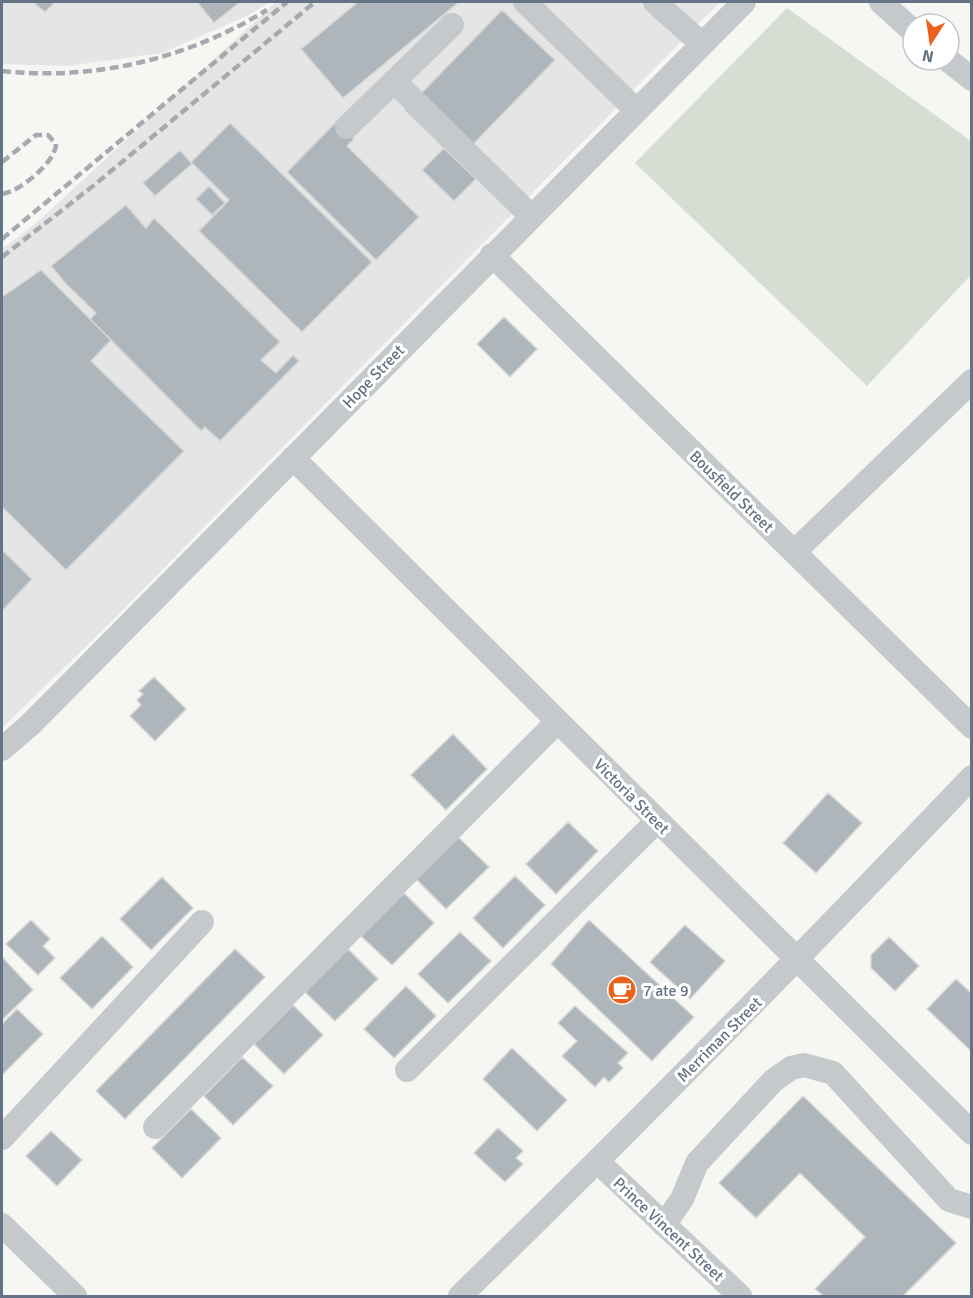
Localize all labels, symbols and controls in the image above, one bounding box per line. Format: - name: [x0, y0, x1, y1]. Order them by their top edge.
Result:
- north arrow: [901, 12, 961, 72]
- text: N: [921, 45, 936, 67]
- street label: Hope Street: [338, 340, 409, 413]
- street label: Bousfield Street: [685, 447, 778, 537]
- street label: Victoria Street: [589, 755, 674, 839]
- cafe icon: 7 ate 9: [606, 974, 638, 1006]
- place label: 7 ate 9: [643, 981, 689, 1001]
- street label: Merriman Street: [673, 993, 767, 1086]
- street label: Prince Vincent Street: [609, 1173, 728, 1287]

